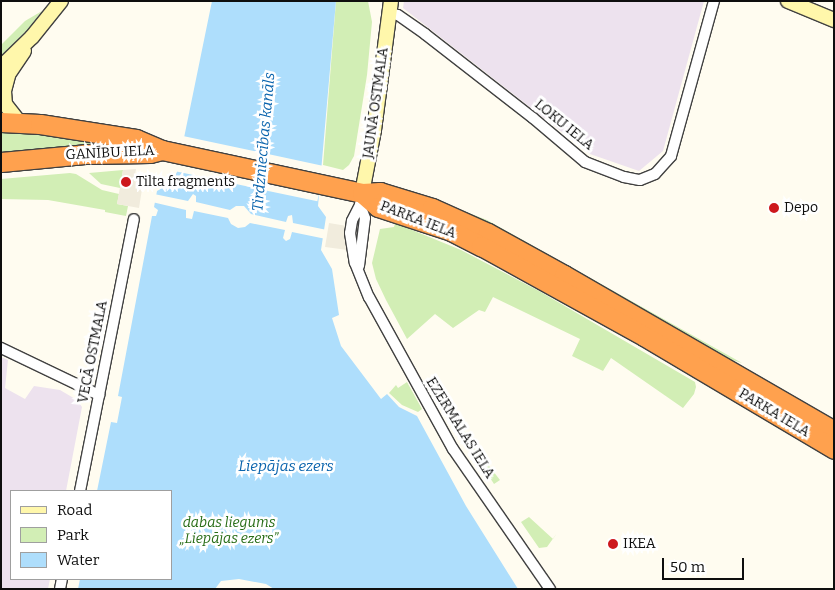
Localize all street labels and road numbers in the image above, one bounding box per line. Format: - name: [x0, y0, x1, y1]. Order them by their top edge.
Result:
- street label: JAUNĀ OSTMALA: [360, 46, 392, 160]
- street label: LOKU IELA: [531, 96, 597, 154]
- street label: GANĪBU IELA: [65, 142, 155, 164]
- street label: PARKA IELA: [378, 198, 458, 242]
- street label: VECĀ OSTMALA: [75, 299, 111, 405]
- street label: EZERMALAS IELA: [422, 374, 498, 482]
- street label: PARKA IELA: [735, 385, 813, 441]

